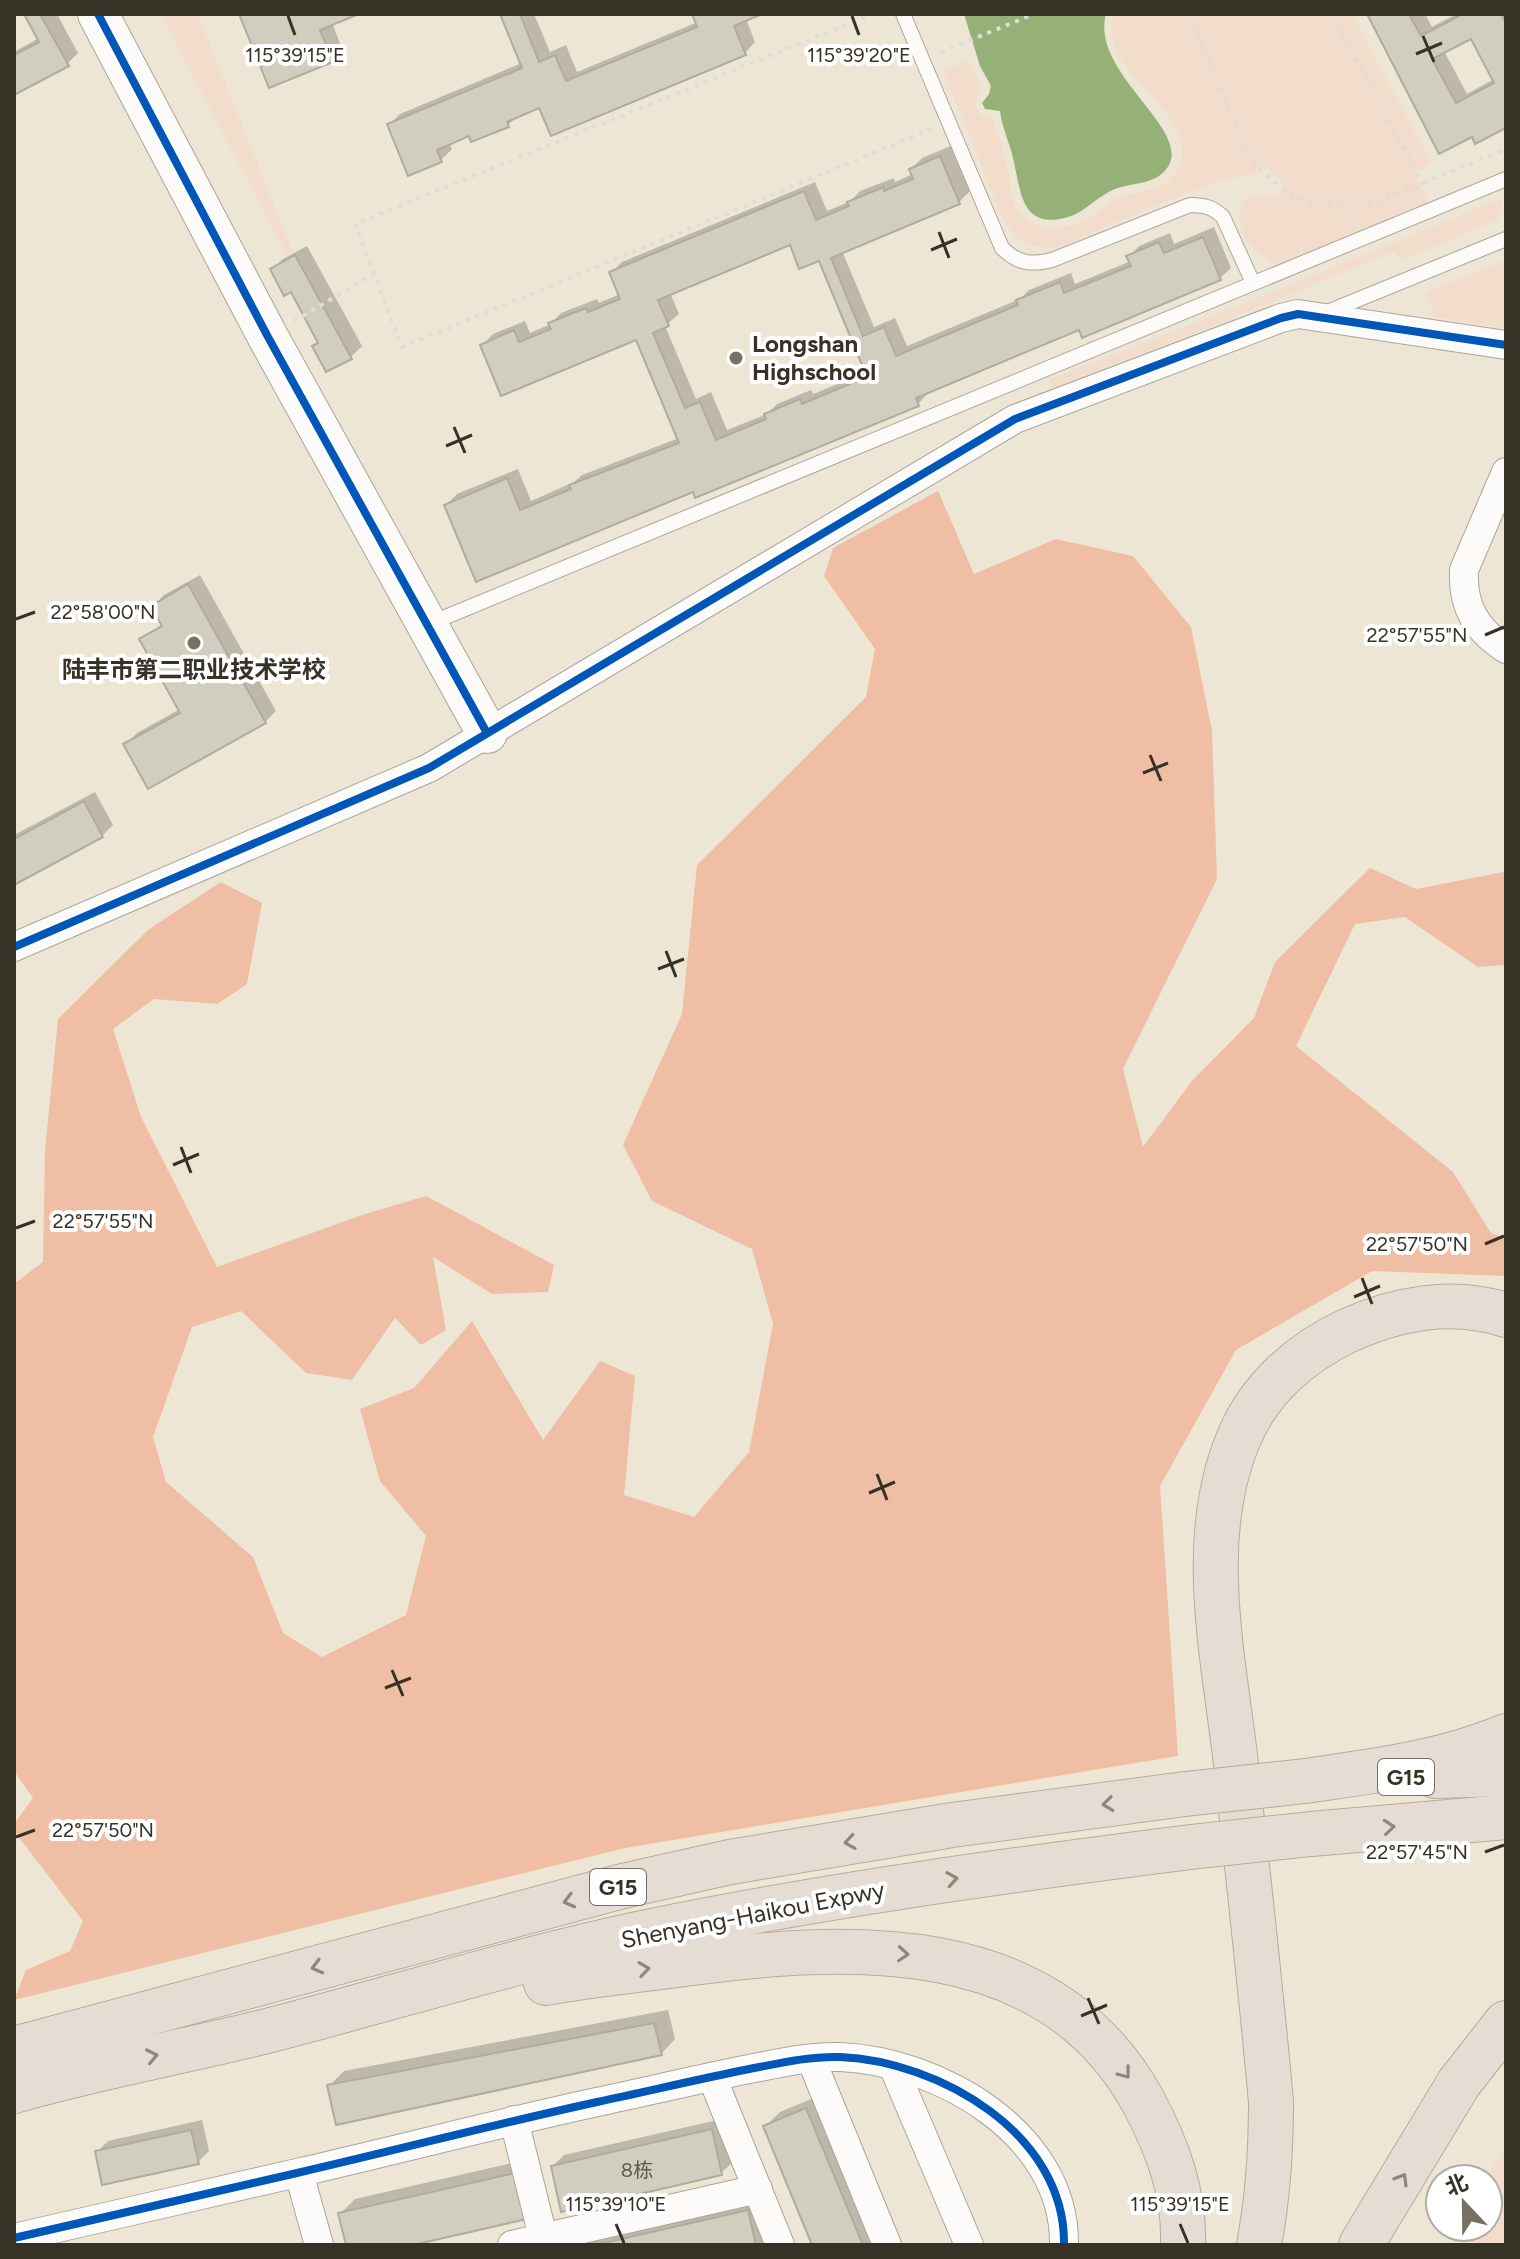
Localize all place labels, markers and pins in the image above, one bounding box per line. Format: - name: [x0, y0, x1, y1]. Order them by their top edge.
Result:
- place label: Longshan Highschool: [752, 329, 876, 386]
- marker: Longshan Highschool: [727, 349, 745, 367]
- marker: 陆丰市第二职业技术学校: [185, 634, 203, 652]
- place label: 陆丰市第二职业技术学校: [62, 655, 326, 684]

